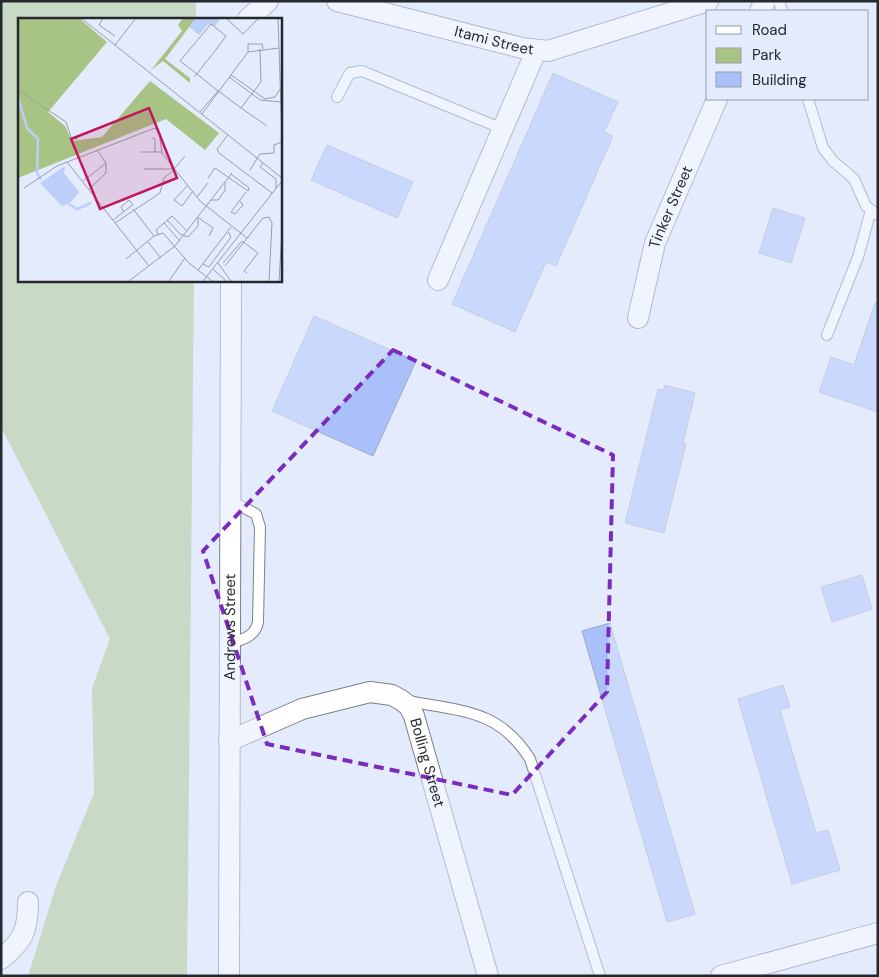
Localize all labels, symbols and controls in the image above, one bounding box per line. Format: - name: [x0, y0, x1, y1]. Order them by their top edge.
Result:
- legend: [706, 10, 869, 100]
- inset map: [18, 18, 281, 281]
- text: Road: [752, 20, 787, 40]
- street label: Itami Street: [452, 21, 535, 59]
- text: Park: [752, 45, 782, 65]
- text: Building: [752, 70, 807, 90]
- street label: Tinker Street: [644, 162, 697, 250]
- street label: Andrews Street: [220, 573, 240, 681]
- street label: Bolling Street: [405, 716, 449, 810]

